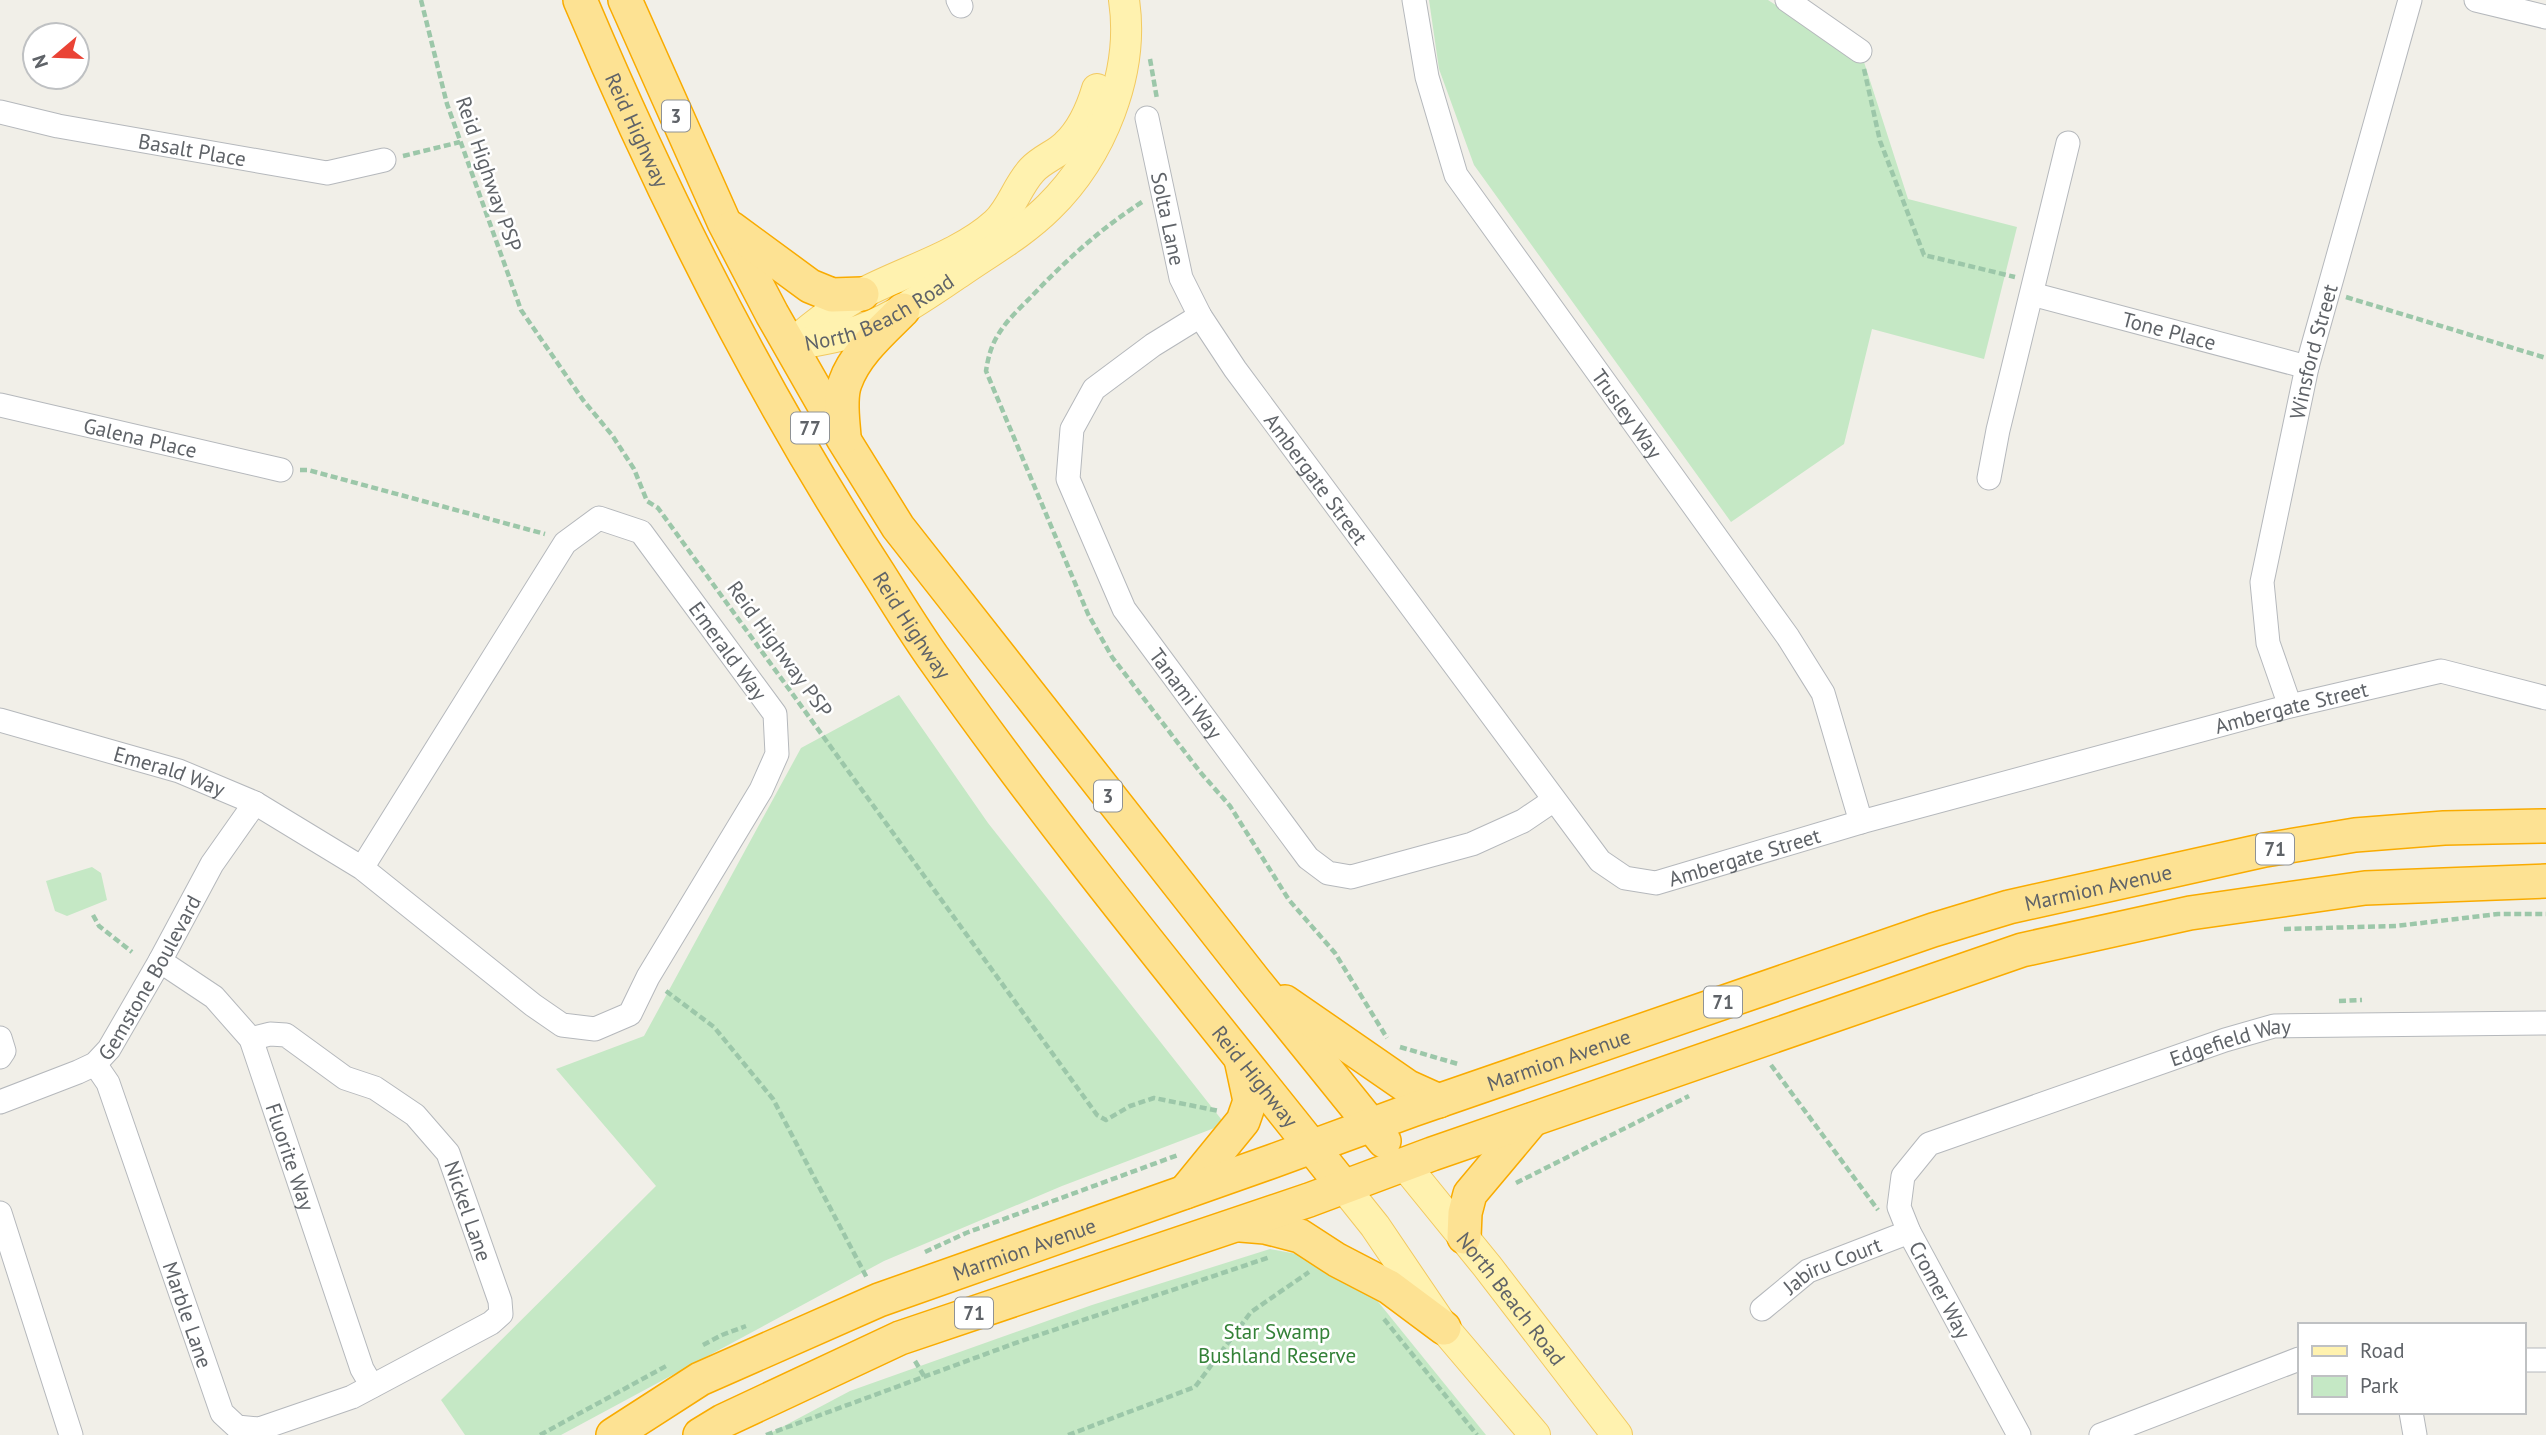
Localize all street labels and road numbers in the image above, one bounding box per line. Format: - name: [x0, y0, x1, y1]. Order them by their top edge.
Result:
- street label: Reid Highway: [600, 68, 675, 192]
- street label: Reid Highway PSP: [450, 93, 528, 255]
- road number: 3: [662, 100, 690, 132]
- street label: Basalt Place: [136, 127, 248, 172]
- street label: Solta Lane: [1145, 170, 1191, 268]
- street label: North Beach Road: [802, 267, 959, 356]
- street label: Winsford Street: [2283, 281, 2343, 422]
- street label: Tone Place: [2119, 305, 2219, 356]
- street label: Trusley Way: [1586, 363, 1669, 464]
- street label: Ambergate Street: [1259, 407, 1374, 550]
- street label: Galena Place: [81, 411, 200, 464]
- road number: 77: [791, 412, 829, 444]
- street label: Reid Highway: [867, 566, 957, 684]
- street label: Reid Highway PSP: [721, 575, 839, 723]
- street label: Emerald Way: [683, 596, 773, 706]
- street label: Tanami Way: [1144, 642, 1229, 744]
- street label: Ambergate Street: [2212, 675, 2370, 739]
- street label: Emerald Way: [111, 740, 229, 802]
- road number: 3: [1094, 780, 1122, 811]
- street label: Ambergate Street: [1665, 821, 1823, 892]
- road number: 71: [2256, 834, 2294, 864]
- street label: Marmion Avenue: [2022, 858, 2174, 917]
- street label: Gemstone Boulevard: [92, 890, 206, 1066]
- road number: 71: [1704, 986, 1742, 1018]
- street label: Edgefield Way: [2166, 1012, 2291, 1072]
- street label: Reid Highway: [1206, 1020, 1304, 1133]
- street label: Marmion Avenue: [1483, 1022, 1634, 1097]
- street label: Fluorite Way: [260, 1099, 321, 1214]
- street label: Nickel Lane: [438, 1157, 498, 1265]
- street label: Marmion Avenue: [949, 1211, 1099, 1287]
- street label: North Beach Road: [1451, 1226, 1572, 1370]
- street label: Jabiru Court: [1776, 1230, 1885, 1300]
- street label: Cromer Way: [1903, 1237, 1977, 1344]
- street label: Marble Lane: [157, 1258, 219, 1371]
- road number: 71: [955, 1298, 993, 1329]

